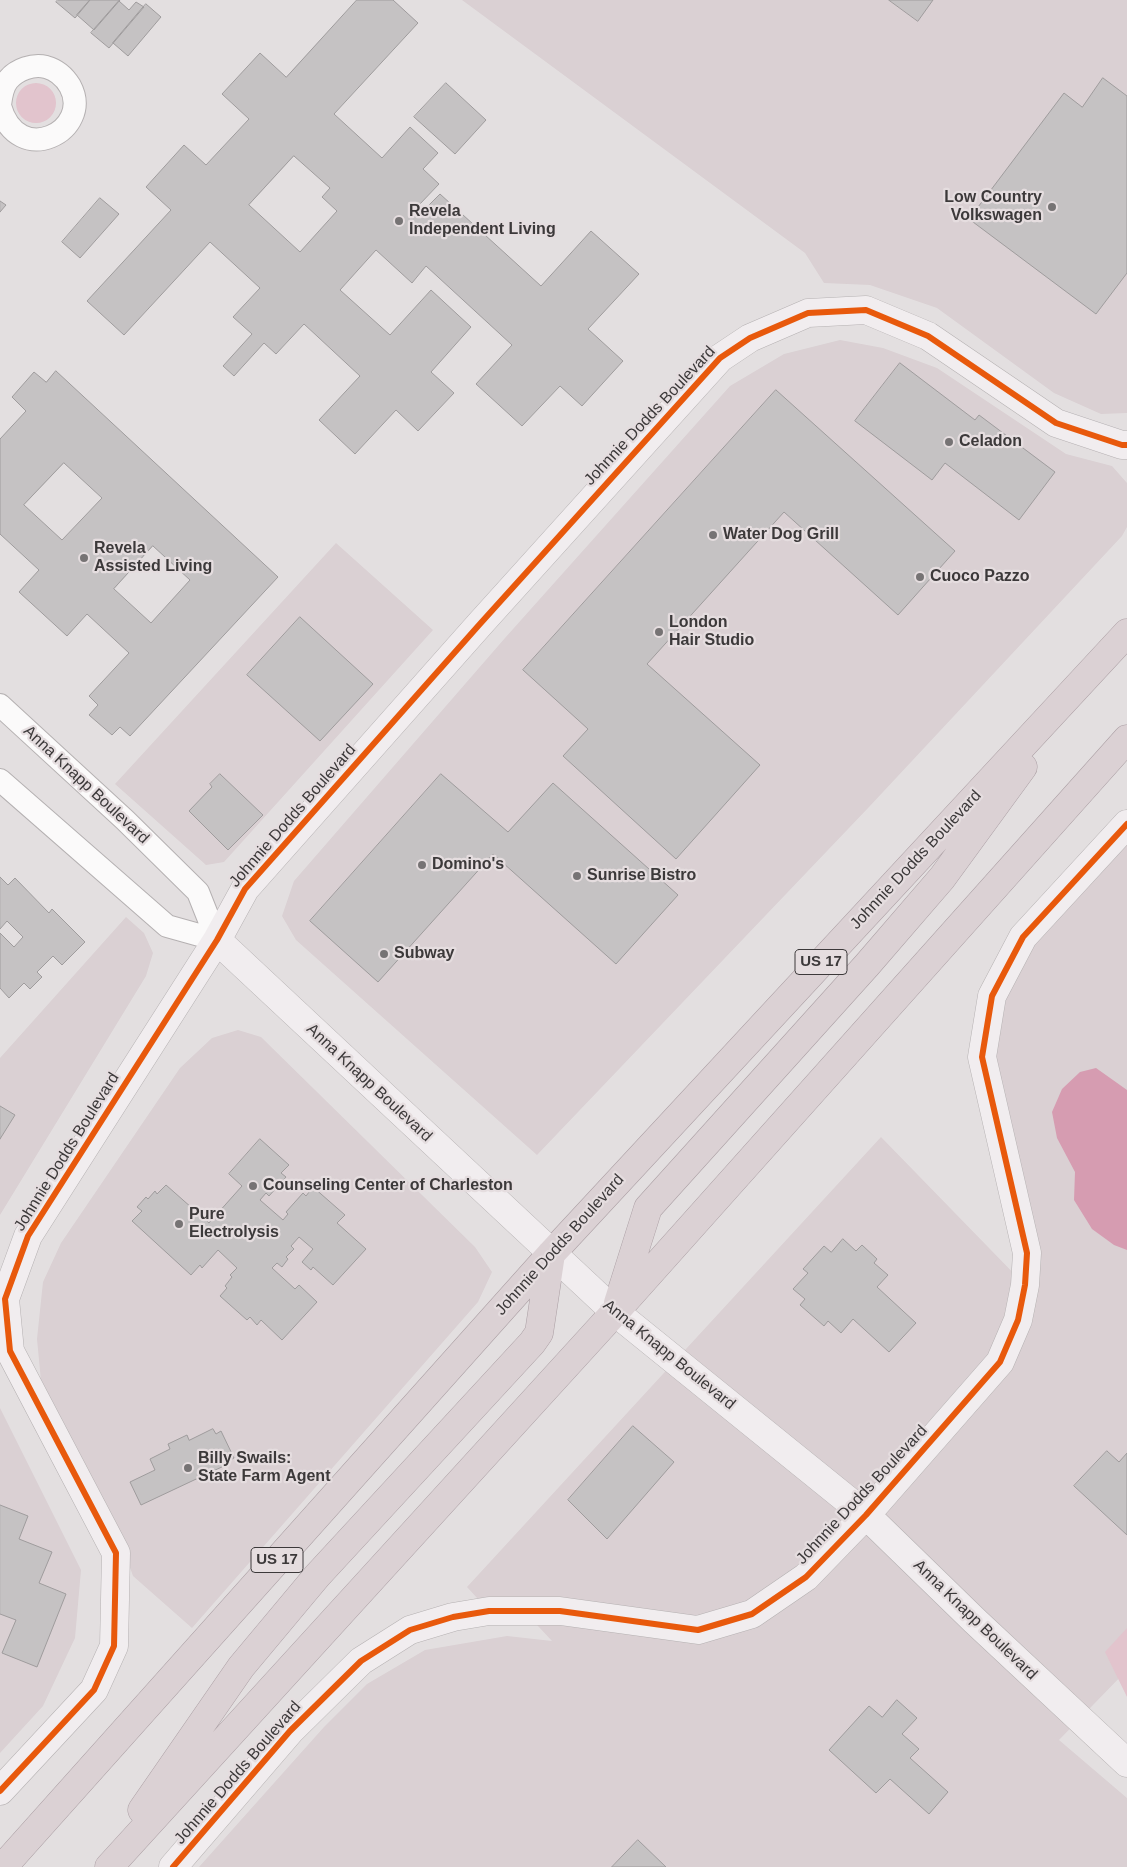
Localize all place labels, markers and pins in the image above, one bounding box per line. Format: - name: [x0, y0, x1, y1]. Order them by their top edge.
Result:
- place label: Low Country Volkswagen: [944, 188, 1042, 226]
- marker: Low Country Volkswagen: [1046, 201, 1058, 213]
- place label: Revela Independent Living: [409, 202, 556, 240]
- marker: Revela Independent Living: [393, 215, 405, 227]
- place label: Celadon: [959, 432, 1022, 452]
- marker: Celadon: [943, 436, 955, 448]
- place label: Water Dog Grill: [723, 525, 839, 545]
- marker: Water Dog Grill: [707, 529, 719, 541]
- place label: Revela Assisted Living: [94, 539, 212, 577]
- marker: Revela Assisted Living: [78, 552, 90, 564]
- place label: Cuoco Pazzo: [930, 567, 1030, 587]
- marker: Cuoco Pazzo: [914, 571, 926, 583]
- place label: London Hair Studio: [669, 613, 754, 651]
- marker: London Hair Studio: [653, 626, 665, 638]
- place label: Domino's: [432, 855, 504, 875]
- marker: Domino's: [416, 859, 428, 871]
- place label: Sunrise Bistro: [587, 866, 696, 886]
- marker: Sunrise Bistro: [571, 870, 583, 882]
- place label: Subway: [394, 944, 454, 964]
- marker: Subway: [378, 948, 390, 960]
- place label: Counseling Center of Charleston: [263, 1176, 513, 1196]
- marker: Counseling Center of Charleston: [247, 1180, 259, 1192]
- place label: Pure Electrolysis: [189, 1205, 279, 1243]
- marker: Pure Electrolysis: [173, 1218, 185, 1230]
- place label: Billy Swails: State Farm Agent: [198, 1449, 330, 1487]
- marker: Billy Swails: State Farm Agent: [182, 1462, 194, 1474]

